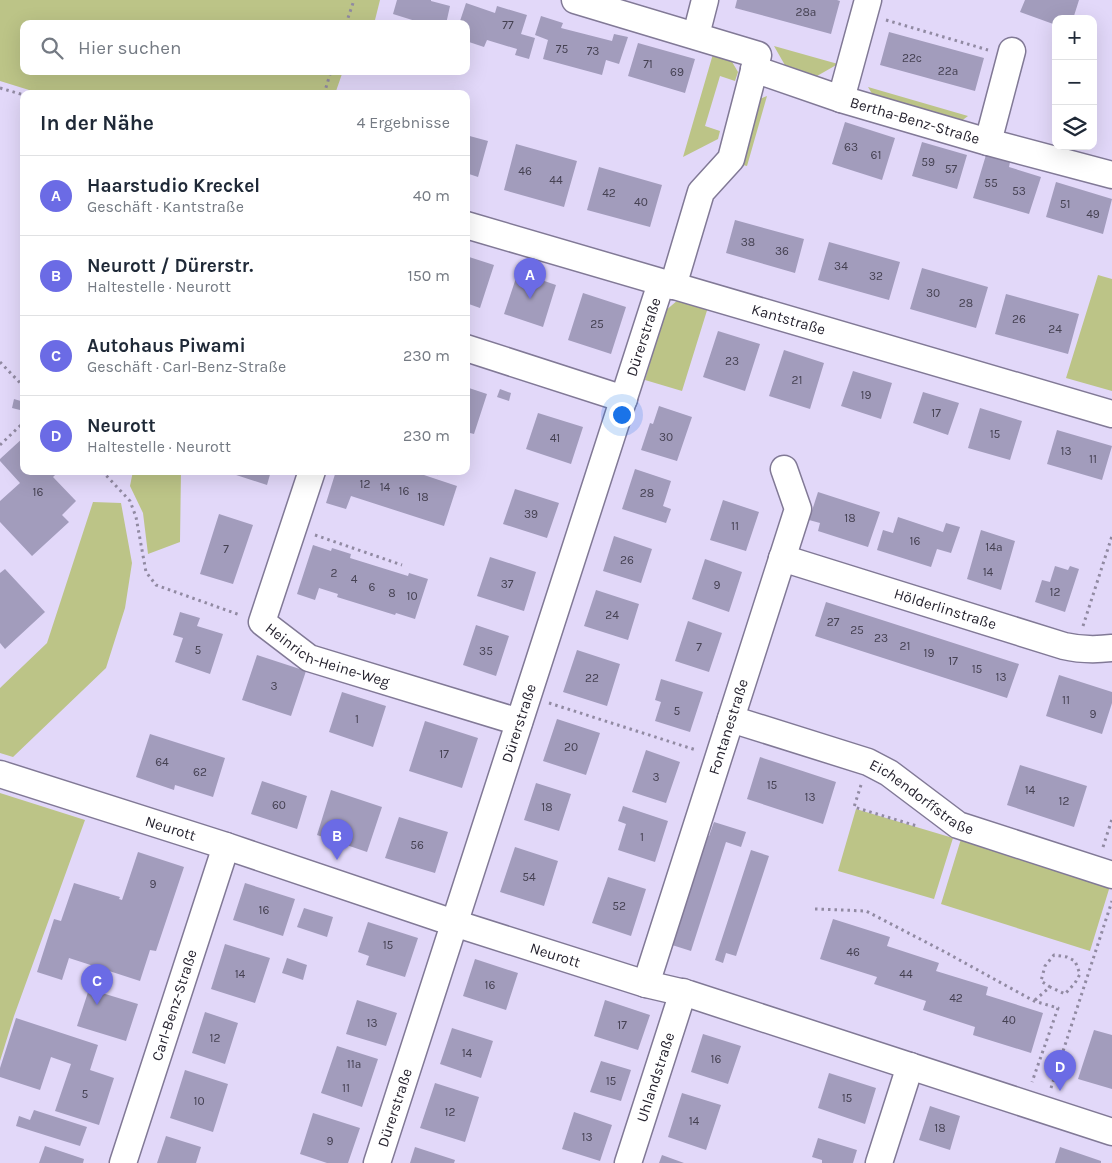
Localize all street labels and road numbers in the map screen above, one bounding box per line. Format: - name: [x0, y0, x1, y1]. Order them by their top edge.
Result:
- street label: Bertha-Benz-Straße: [848, 93, 982, 148]
- street label: Dürerstraße: [622, 295, 665, 379]
- street label: Kantstraße: [749, 300, 828, 339]
- street label: Hölderlinstraße: [892, 585, 999, 633]
- street label: Heinrich-Heine-Weg: [262, 619, 393, 691]
- street label: Fontanestraße: [705, 677, 752, 777]
- street label: Dürerstraße: [498, 682, 540, 765]
- street label: Eichendorffstraße: [866, 755, 976, 838]
- street label: Neurott: [143, 812, 198, 845]
- street label: Neurott: [528, 939, 583, 972]
- street label: Carl-Benz-Straße: [148, 947, 201, 1063]
- street label: Uhlandstraße: [633, 1030, 678, 1125]
- street label: Dürerstraße: [374, 1066, 416, 1149]

